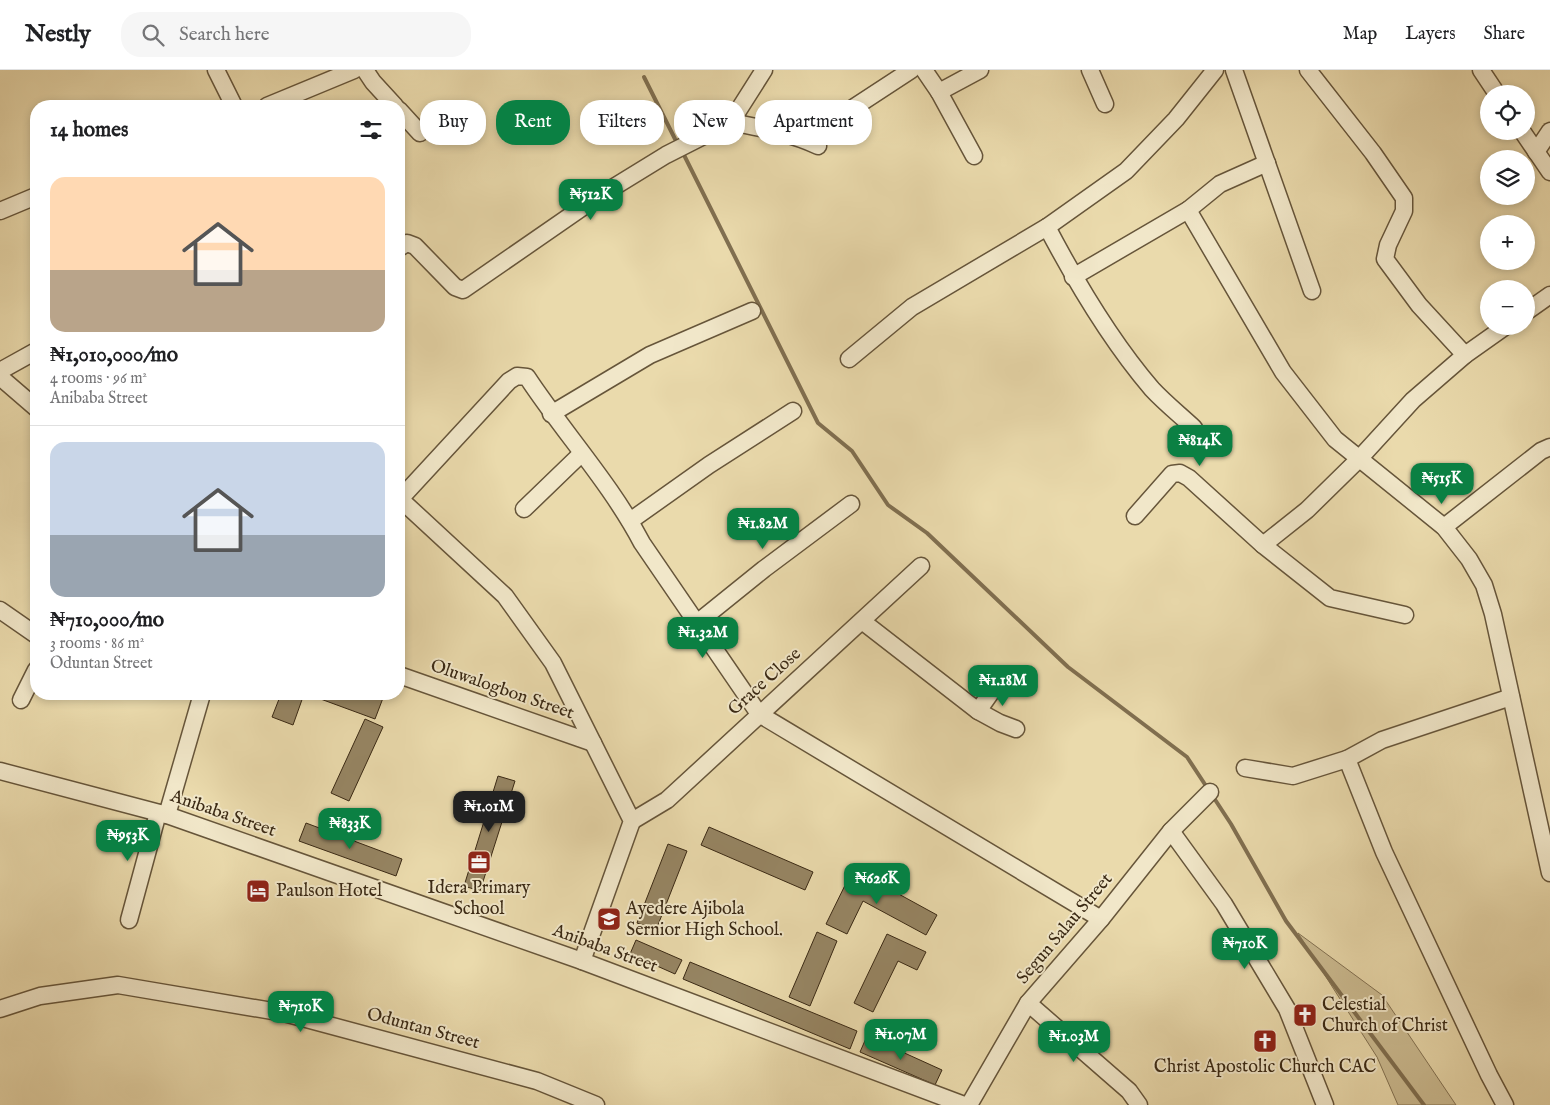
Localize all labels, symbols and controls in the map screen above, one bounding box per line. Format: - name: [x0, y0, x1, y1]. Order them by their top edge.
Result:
- search box: [121, 12, 471, 57]
- text: Nestly: [25, 19, 91, 50]
- icon: search: [139, 21, 167, 49]
- text: Search here: [179, 23, 269, 47]
- text: Map: [1343, 23, 1377, 46]
- text: Layers: [1405, 23, 1456, 46]
- text: Share: [1484, 23, 1525, 46]
- map controls: [1480, 85, 1535, 335]
- button: locate: [1480, 85, 1535, 140]
- chip: Buy: [420, 100, 486, 145]
- chip: Rent: [496, 100, 570, 145]
- chip: Filters: [580, 100, 664, 145]
- chip: New: [674, 100, 745, 145]
- chip: Apartment: [755, 100, 872, 145]
- icon: filters: [357, 116, 385, 144]
- text: 14 homes: [50, 117, 128, 144]
- button: layers: [1480, 150, 1535, 205]
- pin: ₦512K: [556, 178, 626, 221]
- text: ₦512K: [570, 185, 612, 205]
- icon: home: [173, 209, 263, 299]
- button: +: [1480, 215, 1535, 270]
- button: −: [1480, 280, 1535, 335]
- text: ₦1,010,000/mo: [50, 342, 178, 369]
- text: 4 rooms · 96 m²: [50, 369, 147, 389]
- text: Anibaba Street: [50, 389, 148, 409]
- pin: ₦814K: [1165, 424, 1235, 467]
- text: ₦814K: [1178, 431, 1222, 451]
- pin: ₦515K: [1407, 462, 1477, 505]
- text: ₦515K: [1422, 469, 1462, 489]
- icon: home: [173, 475, 263, 565]
- pin: ₦1.82M: [722, 508, 804, 550]
- text: ₦1.82M: [738, 514, 788, 534]
- text: ₦710,000/mo: [50, 607, 164, 634]
- pin: ₦1.32M: [662, 616, 744, 659]
- text: ₦1.32M: [678, 623, 728, 643]
- text: 3 rooms · 86 m²: [50, 634, 144, 654]
- street label: Grace Close: [724, 643, 806, 721]
- text: Oduntan Street: [50, 654, 153, 674]
- street label: Oluwalogbon Street: [427, 655, 577, 725]
- pin: ₦1.18M: [962, 664, 1044, 707]
- text: ₦1.18M: [979, 671, 1027, 691]
- street label: Anibaba Street: [166, 785, 279, 843]
- pin: ₦1.01M: [448, 790, 530, 833]
- text: ₦1.01M: [464, 797, 514, 817]
- pin: ₦833K: [315, 808, 385, 850]
- text: ₦833K: [329, 814, 371, 834]
- pin: ₦953K: [93, 820, 163, 862]
- text: ₦953K: [107, 826, 149, 846]
- office icon: Idera Primary School: [466, 849, 492, 875]
- pin: ₦626K: [842, 862, 912, 905]
- text: ₦626K: [855, 869, 899, 889]
- street label: Segun Salau Street: [1012, 869, 1118, 989]
- place label: Idera Primary School: [428, 877, 531, 921]
- hotel icon: Paulson Hotel: [245, 878, 271, 904]
- place label: Paulson Hotel: [276, 880, 382, 903]
- place label: Ayedere Ajibola Sernior High School.: [625, 898, 783, 942]
- school or university icon: Ayedere Ajibola Sernior High School.: [596, 906, 622, 932]
- street label: Anibaba Street: [548, 919, 661, 979]
- pin: ₦710K: [1210, 928, 1280, 970]
- text: ₦710K: [1223, 934, 1267, 954]
- pin: ₦710K: [266, 990, 336, 1033]
- place label: Celestial Church of Christ: [1322, 994, 1448, 1038]
- text: ₦710K: [279, 997, 323, 1017]
- church icon: Celestial Church of Christ: [1292, 1002, 1318, 1028]
- street label: Oduntan Street: [364, 1003, 482, 1055]
- pin: ₦1.07M: [860, 1018, 942, 1061]
- pin: ₦1.03M: [1033, 1020, 1115, 1063]
- text: ₦1.07M: [875, 1025, 927, 1045]
- text: ₦1.03M: [1049, 1027, 1099, 1047]
- church icon: Christ Apostolic Church CAC: [1252, 1028, 1278, 1054]
- place label: Christ Apostolic Church CAC: [1154, 1056, 1376, 1079]

